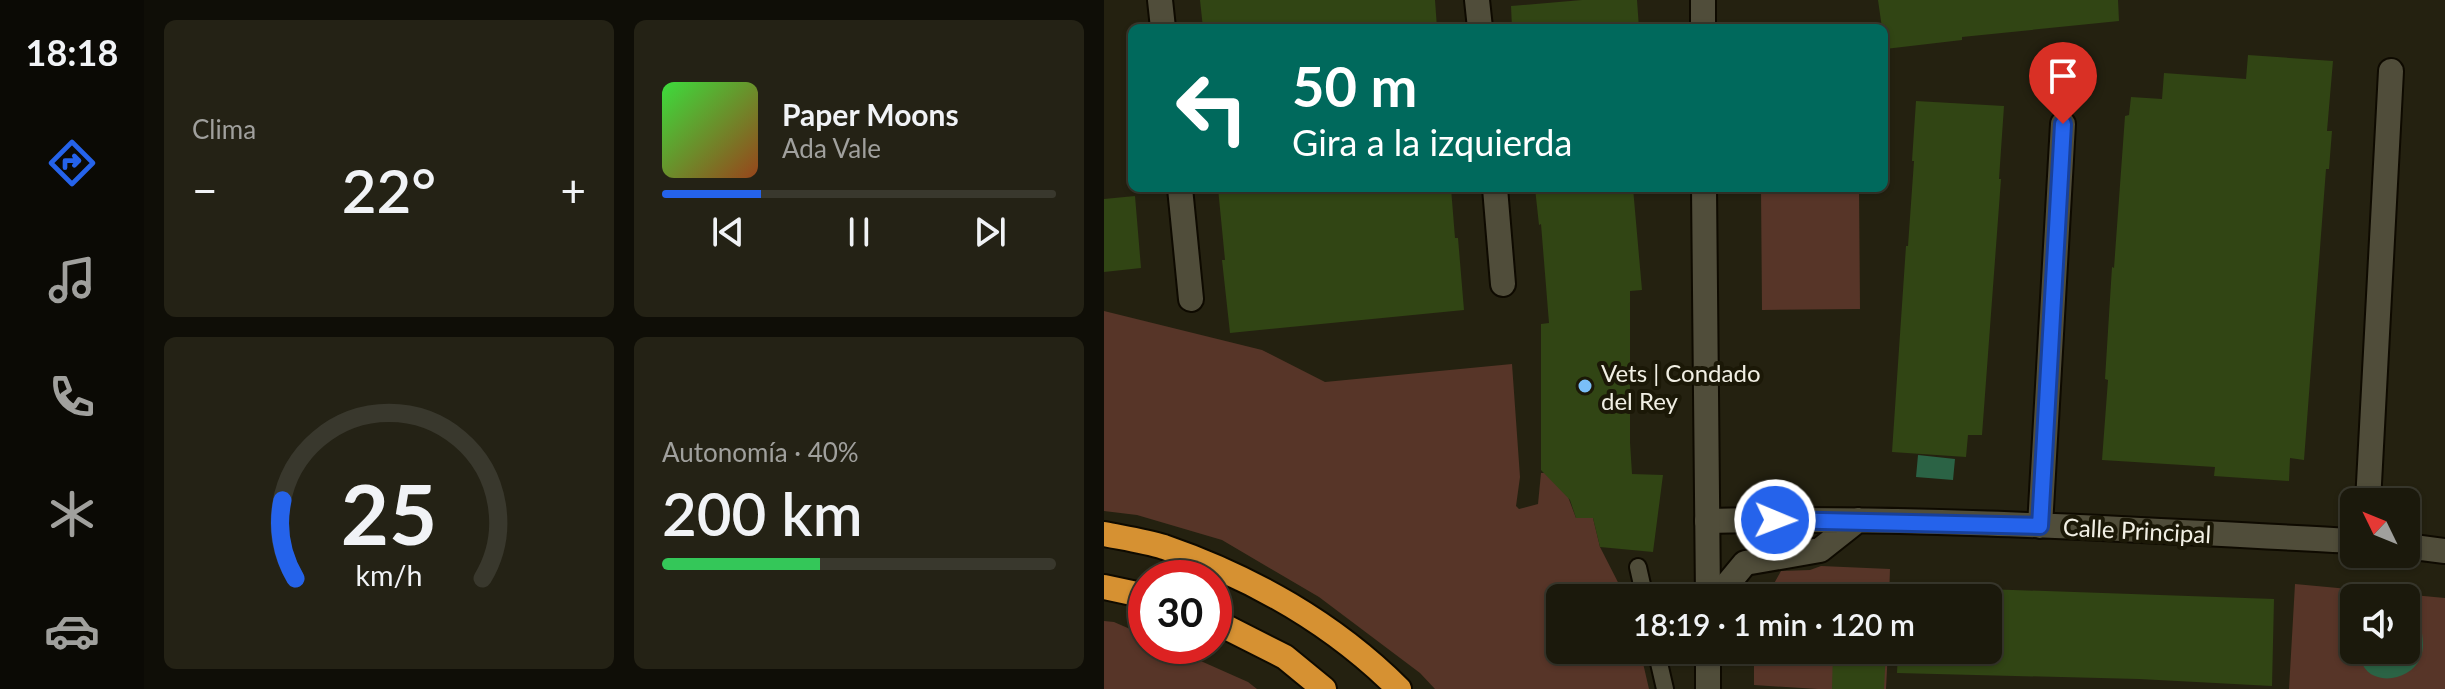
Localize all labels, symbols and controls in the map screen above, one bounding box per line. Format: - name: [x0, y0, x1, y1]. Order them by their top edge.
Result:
- text: 18:18: [26, 30, 118, 74]
- pin: [2029, 42, 2097, 124]
- text: 50 m: [1292, 52, 1417, 119]
- icon: arrive: [2041, 54, 2085, 98]
- icon: left: [1160, 56, 1264, 160]
- text: Paper Moons: [782, 96, 959, 132]
- text: Clima: [192, 113, 256, 145]
- text: Gira a la izquierda: [1292, 120, 1572, 164]
- text: Ada Vale: [782, 132, 881, 164]
- icon: directions: [44, 135, 100, 191]
- text: 22°: [342, 154, 436, 226]
- text: −: [192, 164, 218, 216]
- text: +: [560, 164, 586, 216]
- icon: previous: [706, 210, 750, 254]
- icon: pause: [837, 210, 881, 254]
- icon: next: [968, 210, 1012, 254]
- icon: music: [44, 252, 100, 308]
- place label: Vets | Condado del Rey: [1601, 358, 1761, 415]
- icon: phone: [44, 369, 100, 425]
- marker: Vets | Condado del Rey: [1576, 377, 1594, 395]
- text: Autonomía · 40%: [662, 436, 859, 468]
- text: 25: [341, 462, 437, 562]
- text: 200 km: [662, 477, 863, 549]
- position arrow: [1733, 478, 1817, 562]
- icon: climate: [44, 486, 100, 542]
- north arrow: [2340, 488, 2420, 568]
- map controls: [2340, 488, 2420, 664]
- street label: Calle Principal: [2062, 512, 2212, 548]
- text: km/h: [356, 558, 422, 592]
- speed limit sign: 30: [1128, 560, 1232, 664]
- button: sound: [2340, 584, 2420, 664]
- icon: car: [44, 603, 100, 659]
- text: 18:19 · 1 min · 120 m: [1633, 606, 1915, 642]

